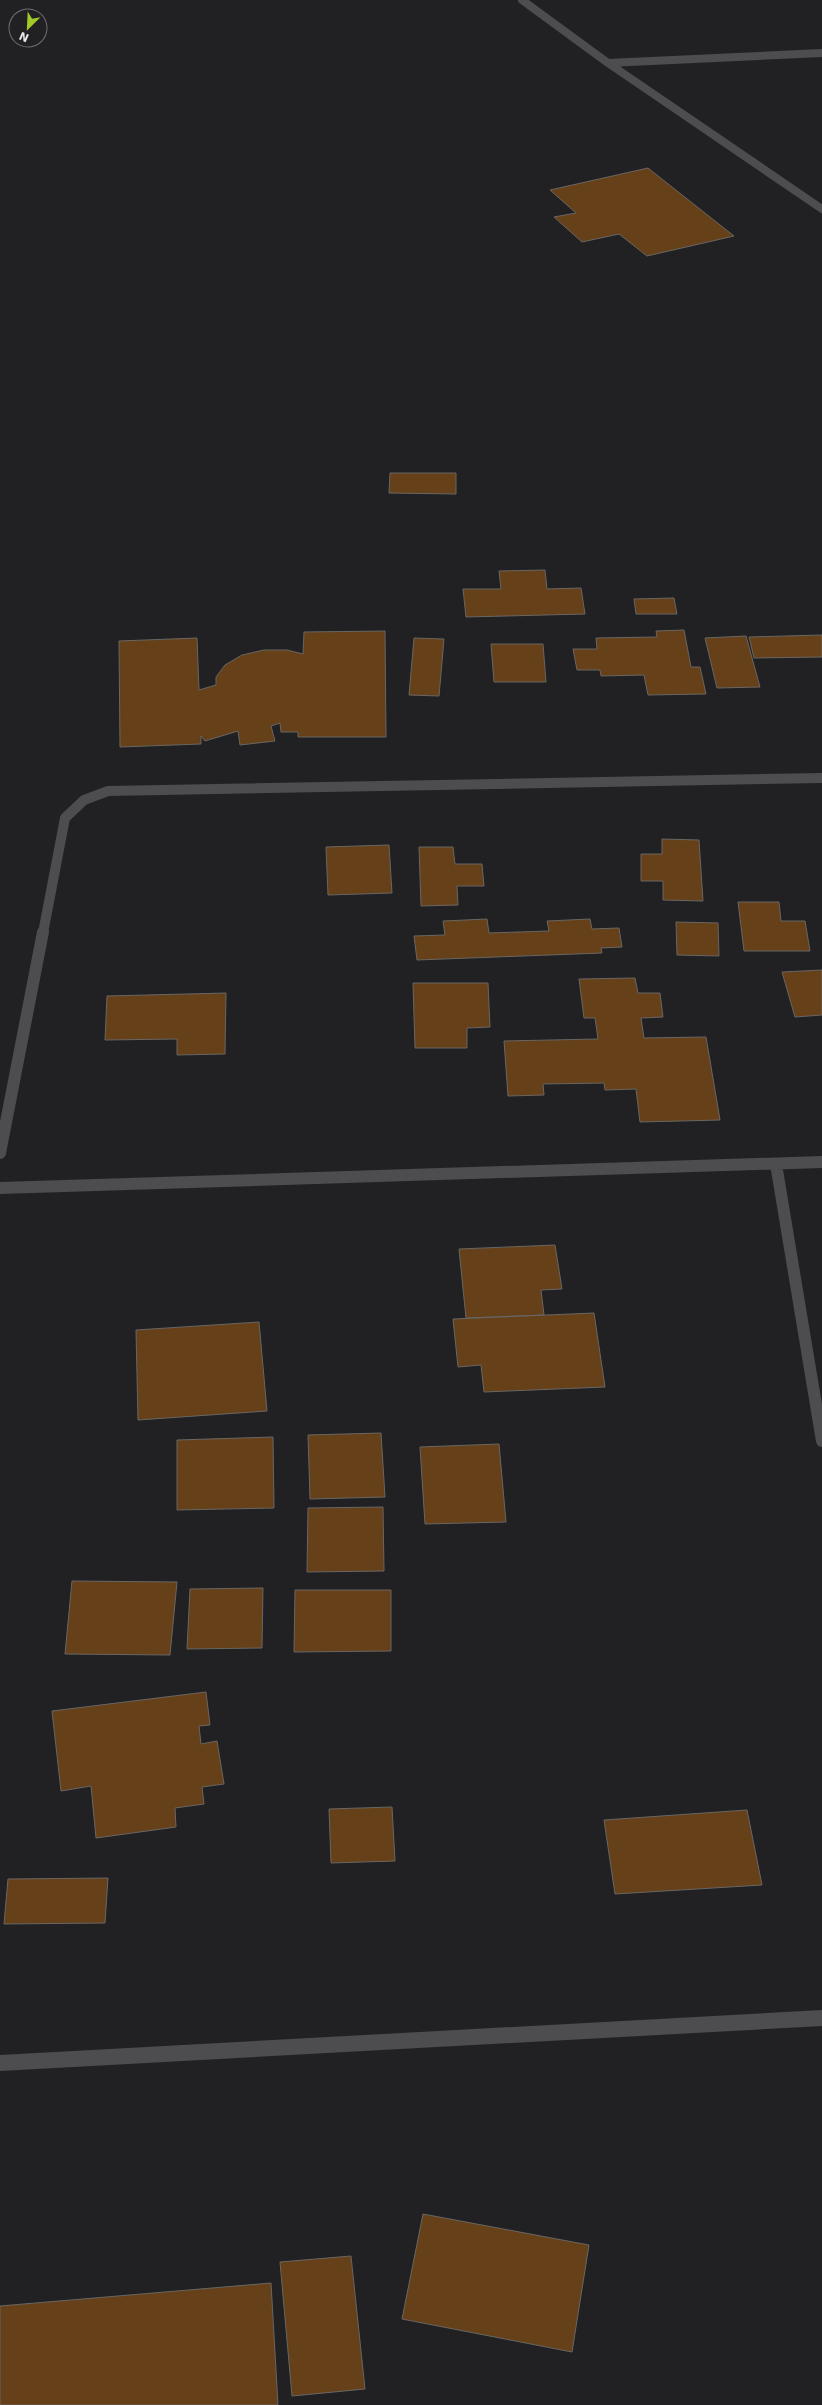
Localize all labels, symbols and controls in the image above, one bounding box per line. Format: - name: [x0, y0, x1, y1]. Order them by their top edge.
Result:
- north arrow: [8, 8, 48, 48]
- text: N: [17, 29, 31, 44]

